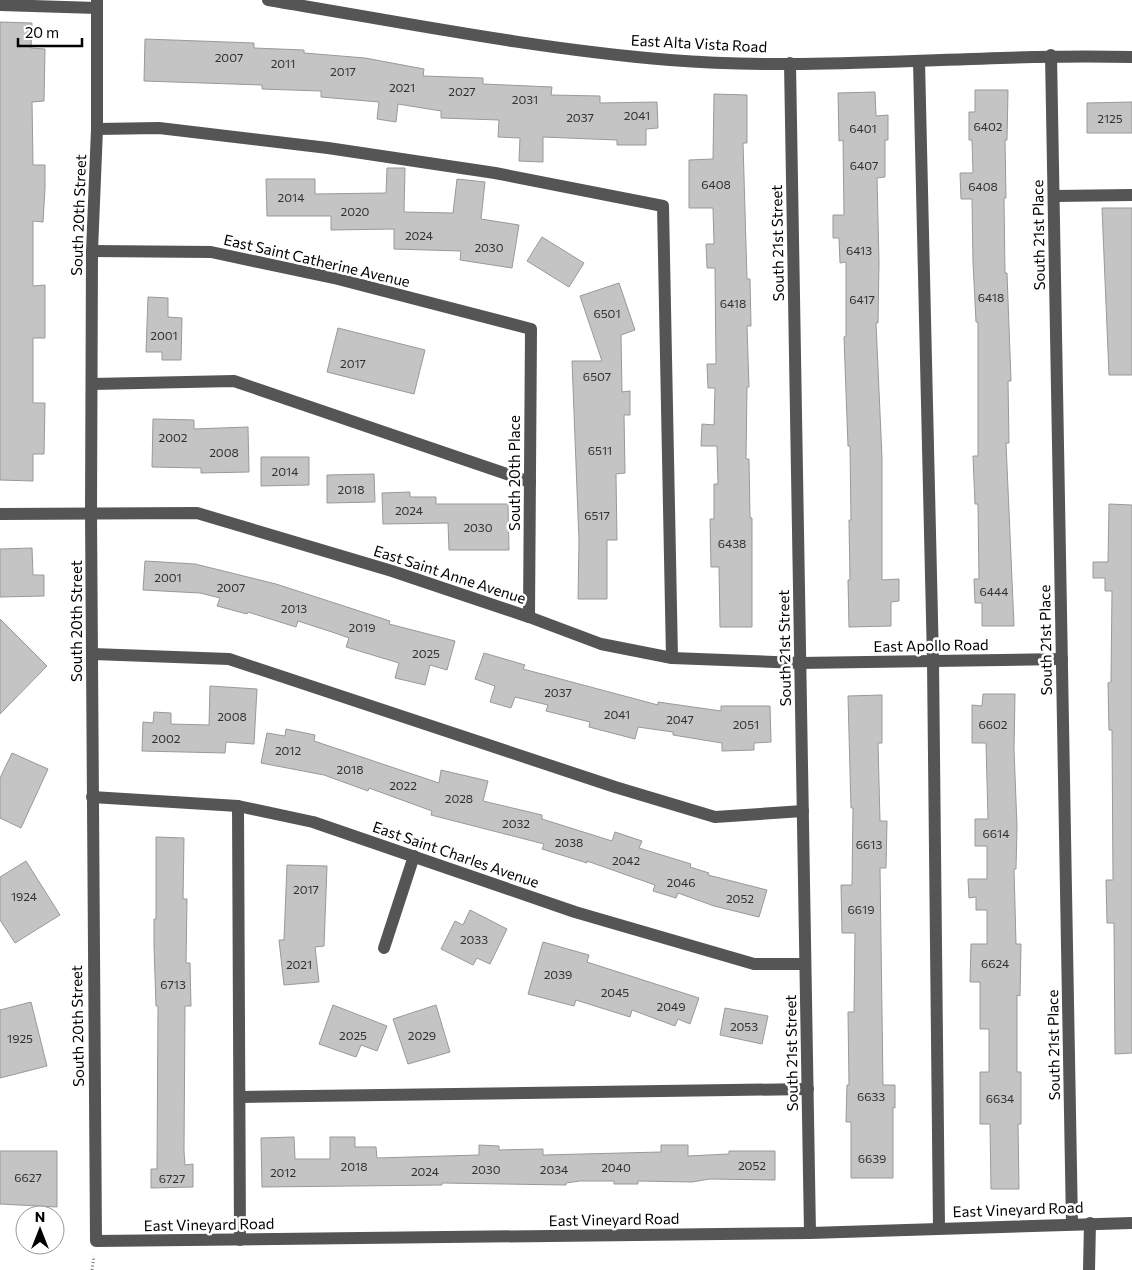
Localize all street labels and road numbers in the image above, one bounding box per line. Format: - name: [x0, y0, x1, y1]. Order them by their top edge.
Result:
- street label: East Alta Vista Road: [630, 30, 768, 56]
- street label: South 20th Street: [67, 154, 89, 276]
- street label: South 21st Place: [1028, 179, 1048, 291]
- street label: South 21st Street: [767, 185, 787, 301]
- street label: East Saint Catherine Avenue: [222, 230, 412, 290]
- street label: South 20th Place: [505, 415, 523, 531]
- street label: East Saint Anne Avenue: [372, 541, 528, 607]
- street label: South 20th Street: [67, 560, 85, 682]
- street label: South 21st Place: [1035, 584, 1055, 696]
- street label: South 21st Street: [774, 590, 794, 706]
- street label: East Apollo Road: [873, 635, 989, 655]
- street label: East Saint Charles Avenue: [370, 817, 542, 891]
- street label: South 20th Street: [67, 965, 87, 1087]
- street label: South 21st Place: [1043, 989, 1063, 1101]
- street label: South 21st Street: [781, 995, 801, 1111]
- street label: East Vineyard Road: [952, 1198, 1084, 1220]
- street label: East Vineyard Road: [548, 1209, 680, 1229]
- street label: East Vineyard Road: [143, 1214, 275, 1234]

